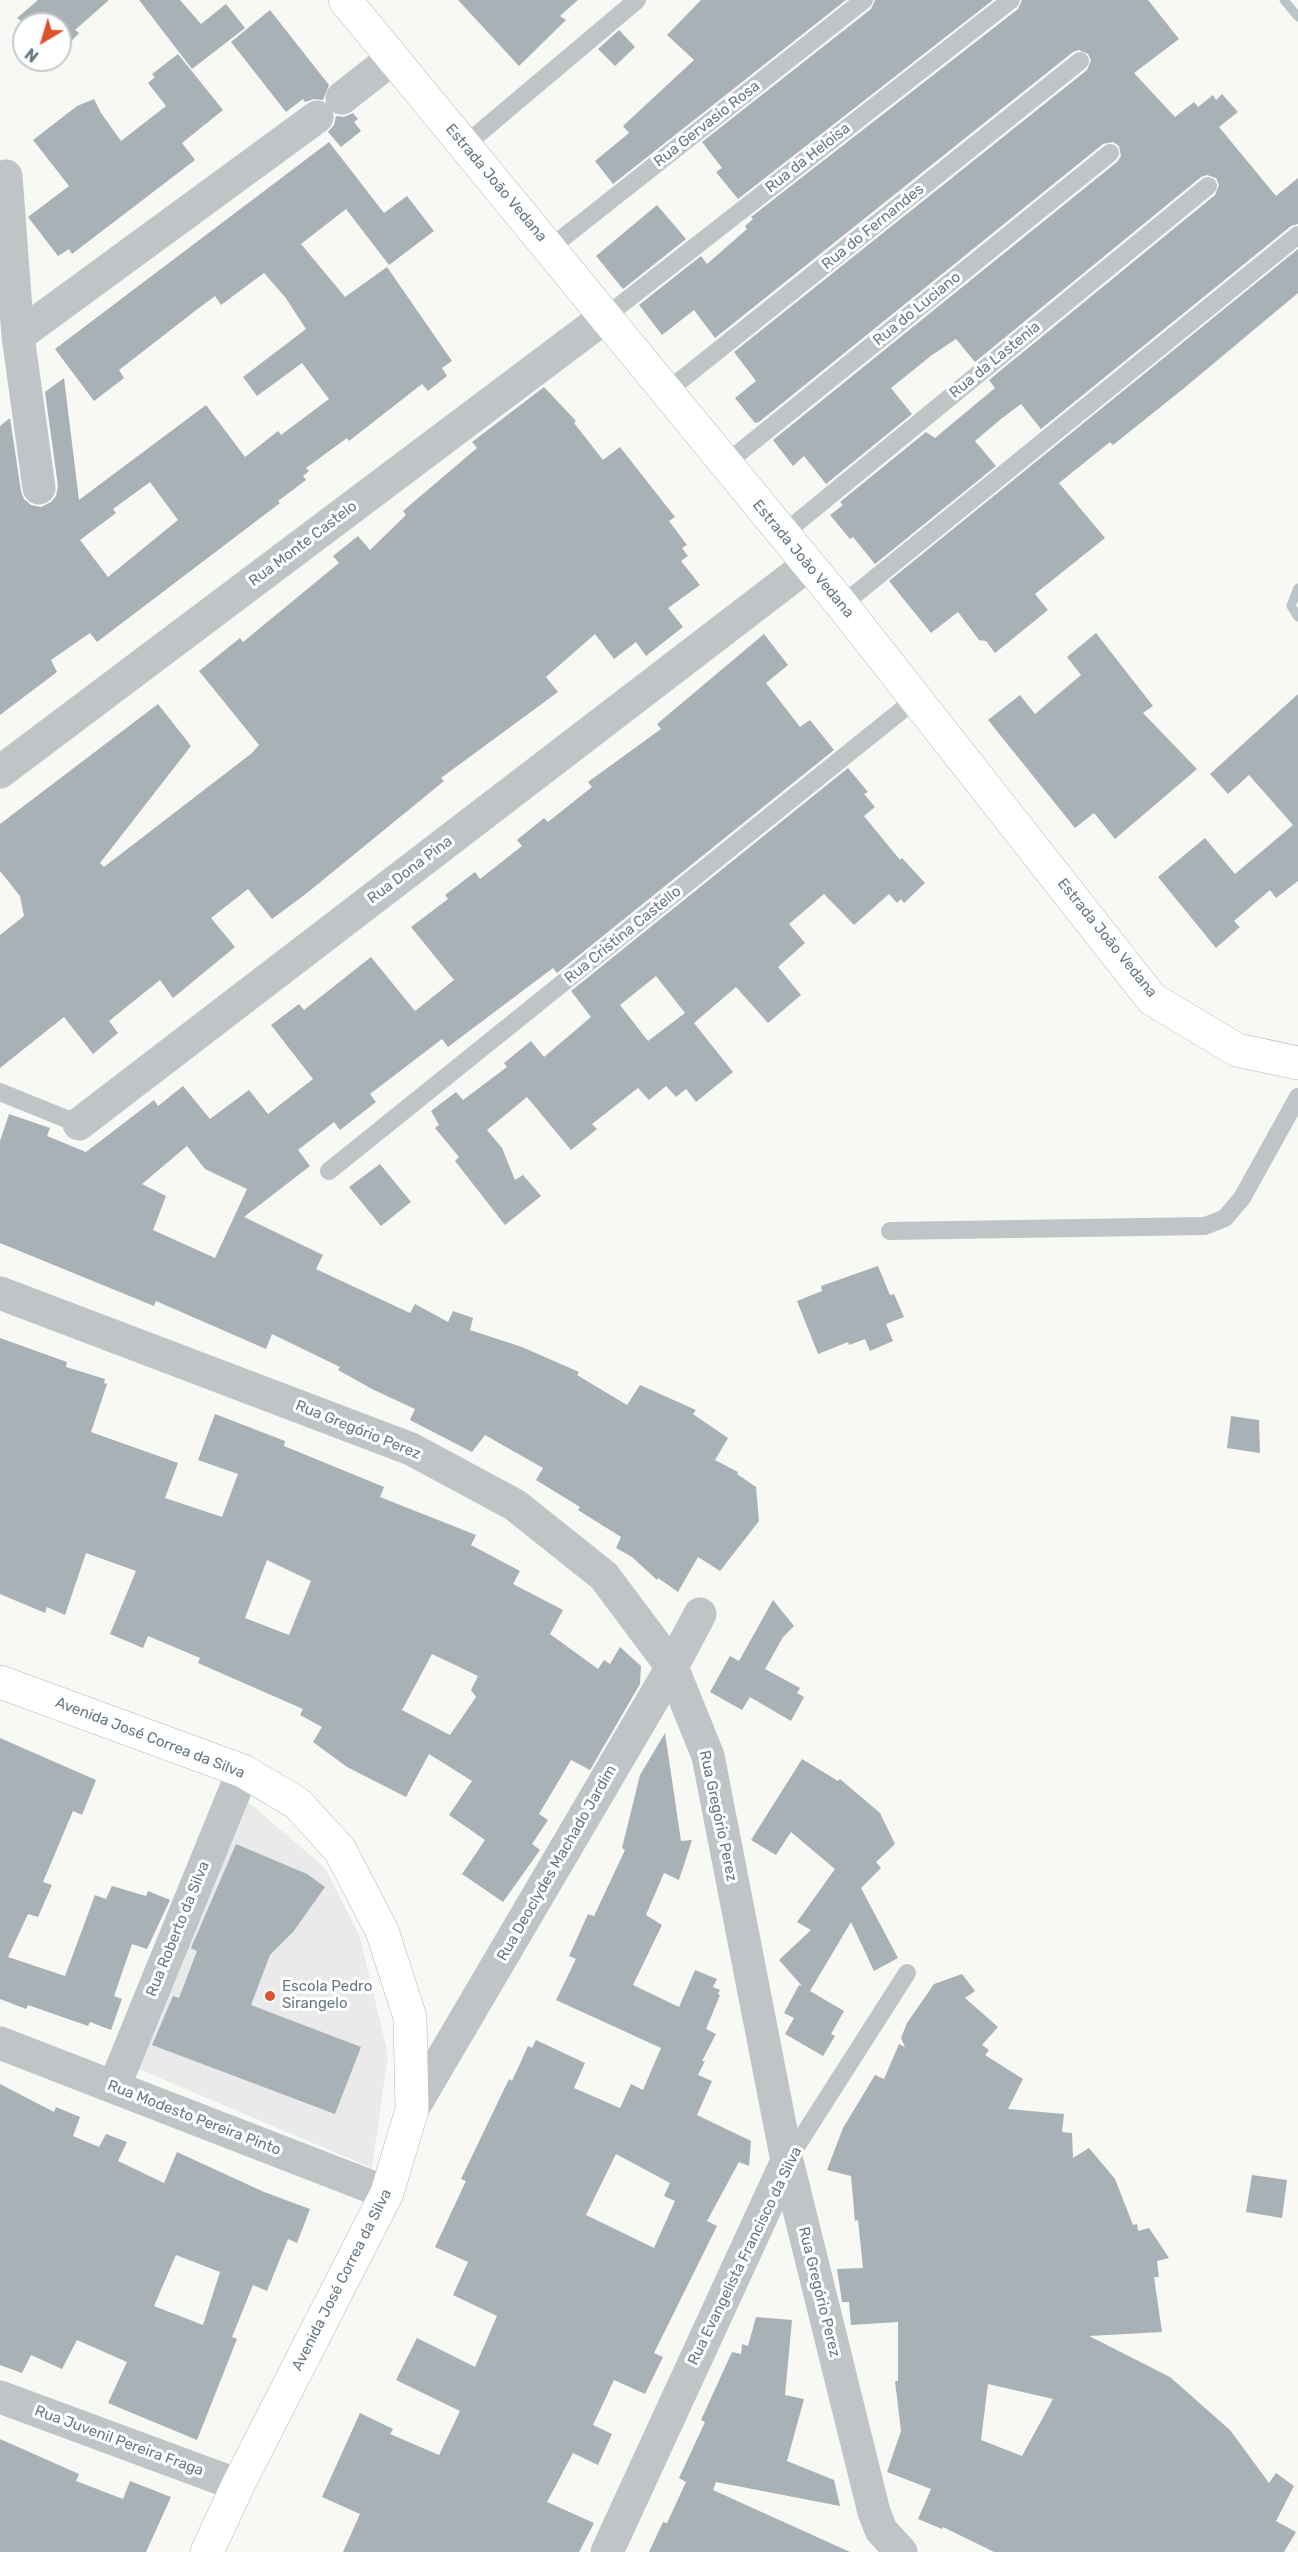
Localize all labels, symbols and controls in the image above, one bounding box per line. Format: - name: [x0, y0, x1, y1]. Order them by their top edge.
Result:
- north arrow: [12, 12, 72, 72]
- text: N: [21, 44, 42, 66]
- street label: Rua Gervasio Rosa: [651, 77, 763, 171]
- street label: Rua da Heloisa: [762, 119, 854, 197]
- street label: Estrada João Vedana: [442, 121, 550, 245]
- street label: Rua do Fernandes: [818, 180, 928, 274]
- street label: Rua do Luciano: [870, 268, 964, 350]
- street label: Rua da Lastenia: [946, 318, 1044, 402]
- street label: Rua Monte Castelo: [245, 497, 361, 591]
- street label: Estrada João Vedana: [749, 497, 857, 621]
- street label: Rua Dona Pina: [364, 832, 456, 908]
- street label: Estrada João Vedana: [1053, 875, 1161, 1001]
- street label: Rua Cristina Castello: [561, 883, 685, 987]
- street label: Rua Gregório Perez: [293, 1397, 423, 1463]
- street label: Avenida José Correa da Silva: [53, 1694, 247, 1782]
- street label: Rua Gregório Perez: [695, 1749, 741, 1883]
- street label: Rua Deoclydes Machado Jardim: [493, 1762, 621, 1964]
- street label: Rua Roberto da Silva: [143, 1859, 213, 1999]
- place label: Escola Pedro Sirangelo: [282, 1978, 372, 2013]
- marker: Escola Pedro Sirangelo: [263, 1989, 277, 2003]
- street label: Rua Modesto Pereira Pinto: [105, 2077, 283, 2159]
- street label: Rua Evangelista Francisco da Silva: [684, 2144, 806, 2368]
- street label: Avenida José Correa da Silva: [288, 2186, 396, 2374]
- street label: Rua Gregório Perez: [794, 2225, 844, 2359]
- street label: Rua Juvenil Pereira Fraga: [32, 2402, 206, 2480]

